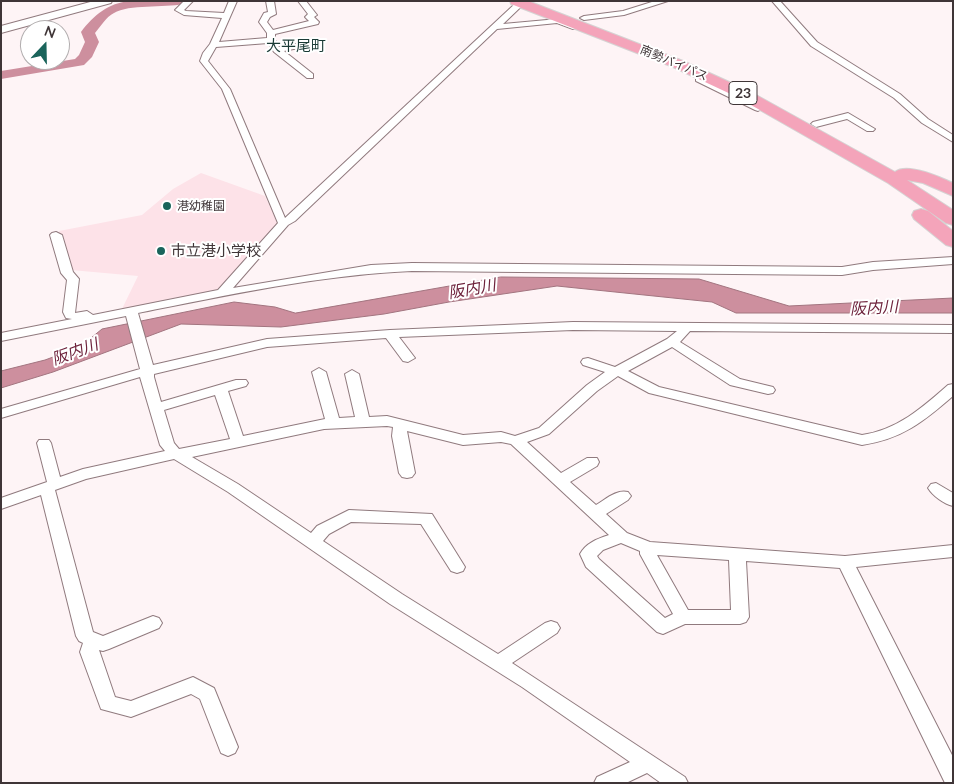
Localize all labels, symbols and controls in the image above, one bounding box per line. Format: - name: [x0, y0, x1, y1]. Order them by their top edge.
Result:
- north arrow: [20, 20, 70, 70]
- text: N: [42, 22, 58, 41]
- district label: 大平尾町: [266, 37, 326, 55]
- street label: 南勢バイパス: [638, 42, 710, 84]
- road number: 23: [729, 82, 757, 105]
- place label: 港幼稚園: [177, 199, 225, 213]
- marker: 港幼稚園: [161, 200, 173, 212]
- place label: 市立港小学校: [171, 242, 261, 260]
- marker: 市立港小学校: [155, 245, 167, 257]
- water label: 阪内川: [447, 275, 497, 303]
- water label: 阪内川: [850, 297, 898, 319]
- water label: 阪内川: [49, 335, 101, 369]

